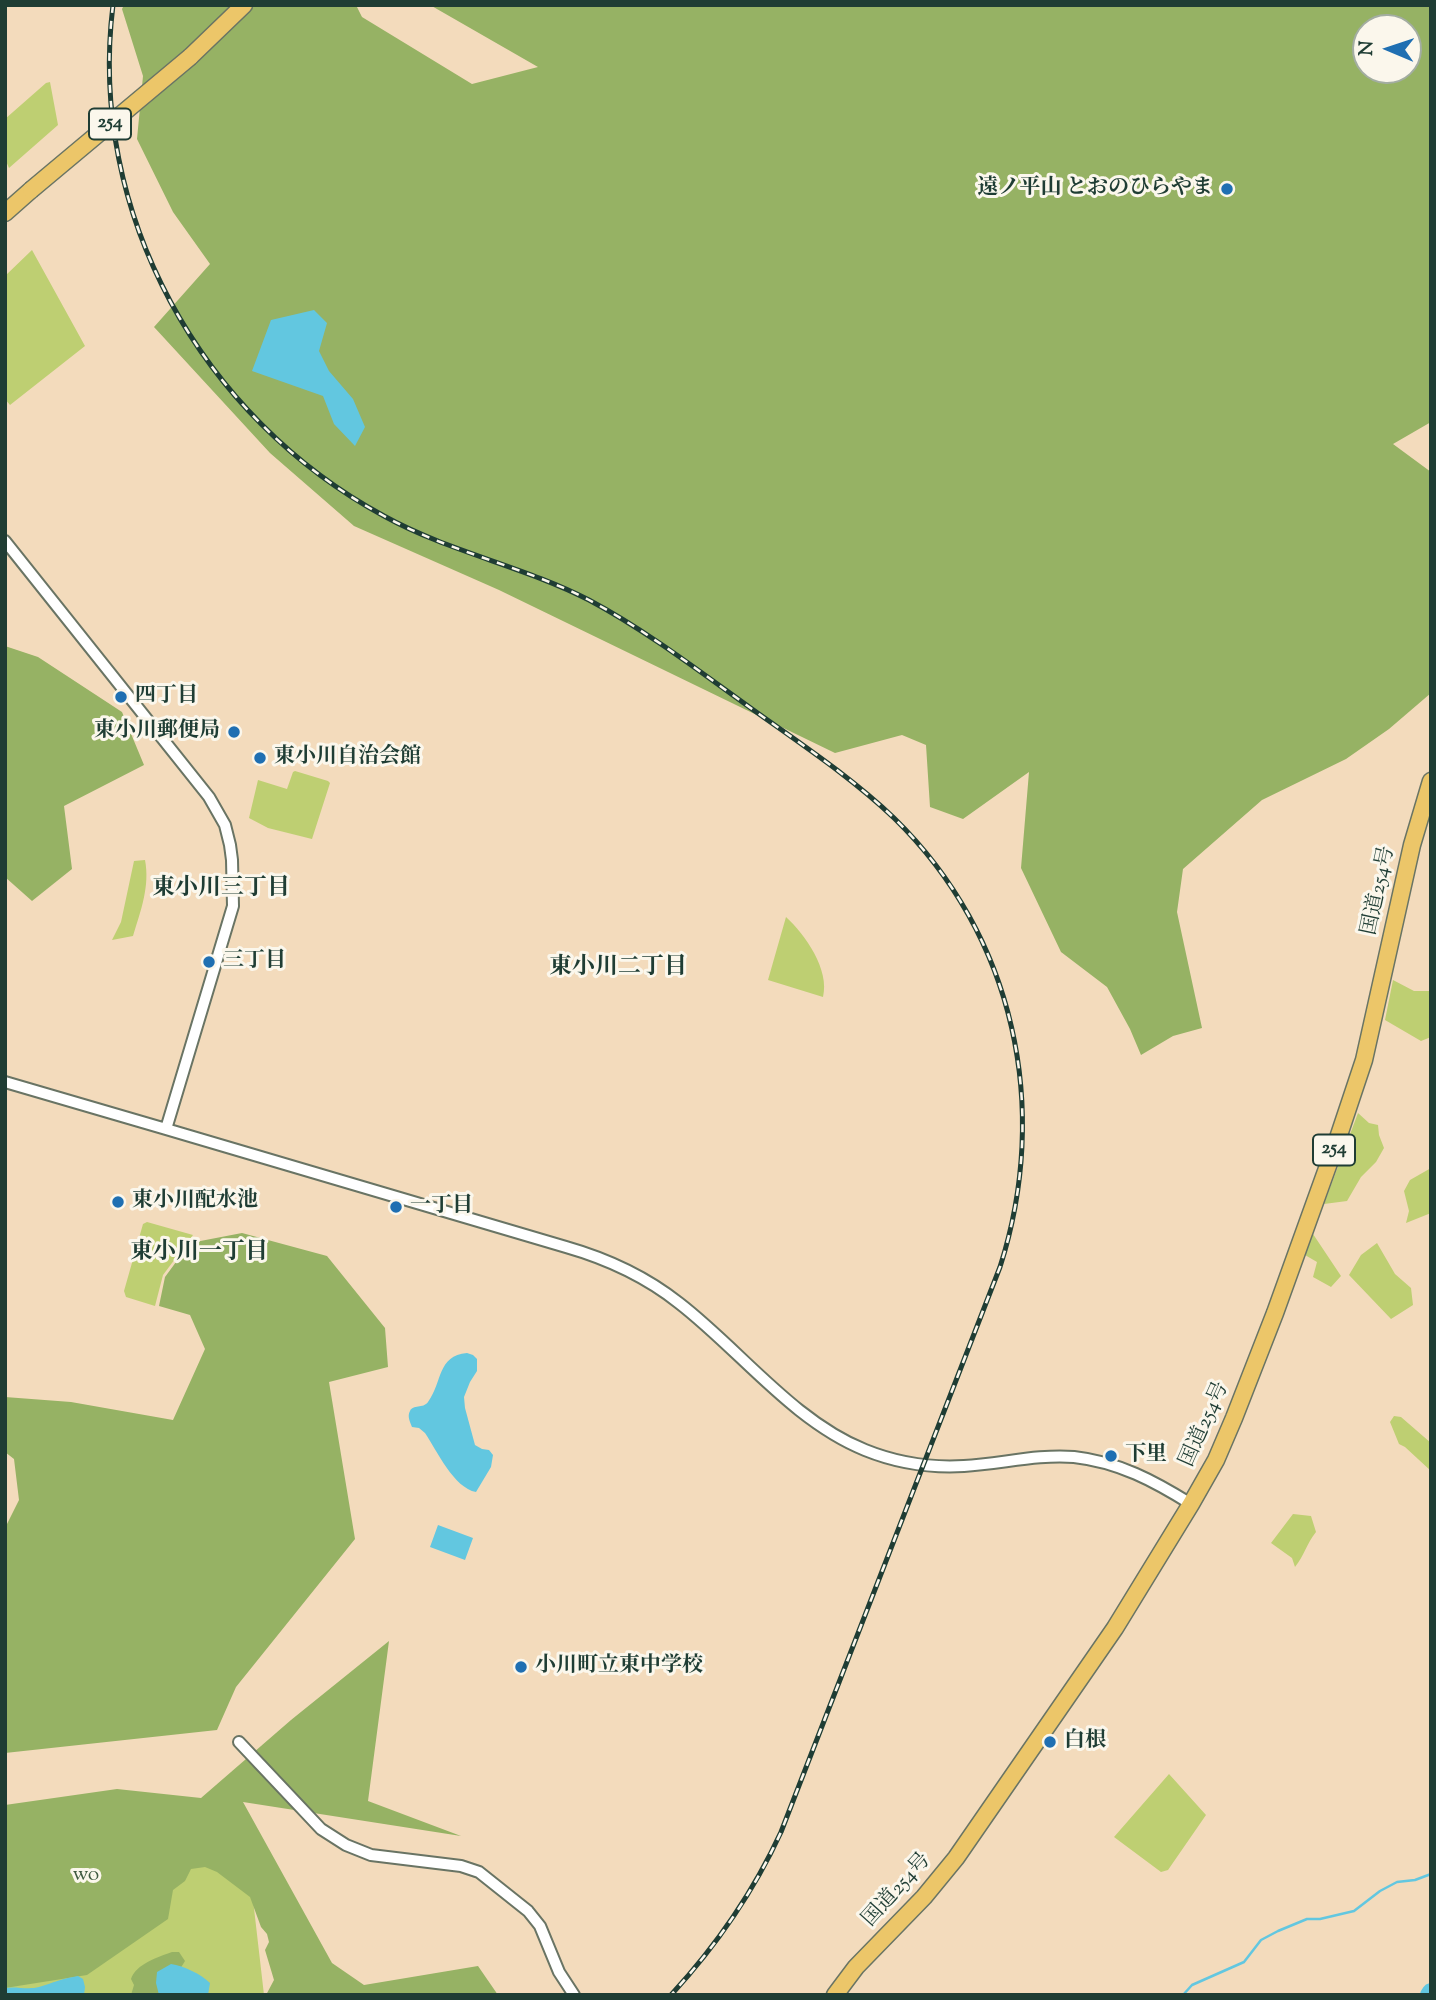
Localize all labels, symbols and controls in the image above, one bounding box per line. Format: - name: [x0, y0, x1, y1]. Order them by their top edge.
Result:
- north arrow: [1352, 14, 1422, 84]
- text: N: [1354, 40, 1381, 56]
- road number: 254: [89, 108, 131, 140]
- place label: 遠ノ平山 とおのひらやま: [978, 176, 1213, 202]
- marker: 遠ノ平山 とおのひらやま: [1219, 181, 1235, 197]
- place label: 四丁目: [135, 684, 198, 710]
- marker: 四丁目: [113, 689, 129, 705]
- place label: 東小川郵便局: [94, 719, 220, 745]
- marker: 東小川郵便局: [226, 724, 242, 740]
- place label: 東小川自治会館: [274, 745, 421, 771]
- marker: 東小川自治会館: [252, 750, 268, 766]
- street label: 国道254号: [1358, 844, 1402, 938]
- district label: 東小川三丁目: [152, 876, 290, 904]
- place label: 三丁目: [223, 949, 286, 975]
- marker: 三丁目: [201, 954, 217, 970]
- district label: 東小川二丁目: [549, 955, 687, 983]
- road number: 254: [1313, 1134, 1355, 1166]
- place label: 東小川配水池: [132, 1189, 258, 1215]
- marker: 東小川配水池: [110, 1194, 126, 1210]
- place label: 一丁目: [410, 1194, 473, 1220]
- marker: 一丁目: [388, 1199, 404, 1215]
- district label: 東小川一丁目: [130, 1240, 268, 1268]
- street label: 国道254号: [1176, 1378, 1236, 1472]
- place label: 下里: [1125, 1443, 1167, 1469]
- marker: 下里: [1103, 1448, 1119, 1464]
- place label: 小川町立東中学校: [535, 1654, 703, 1680]
- marker: 小川町立東中学校: [513, 1659, 529, 1675]
- place label: 白根: [1064, 1729, 1106, 1755]
- marker: 白根: [1042, 1734, 1058, 1750]
- street label: 国道254号: [858, 1849, 938, 1933]
- park label: wo: [73, 1863, 99, 1889]

